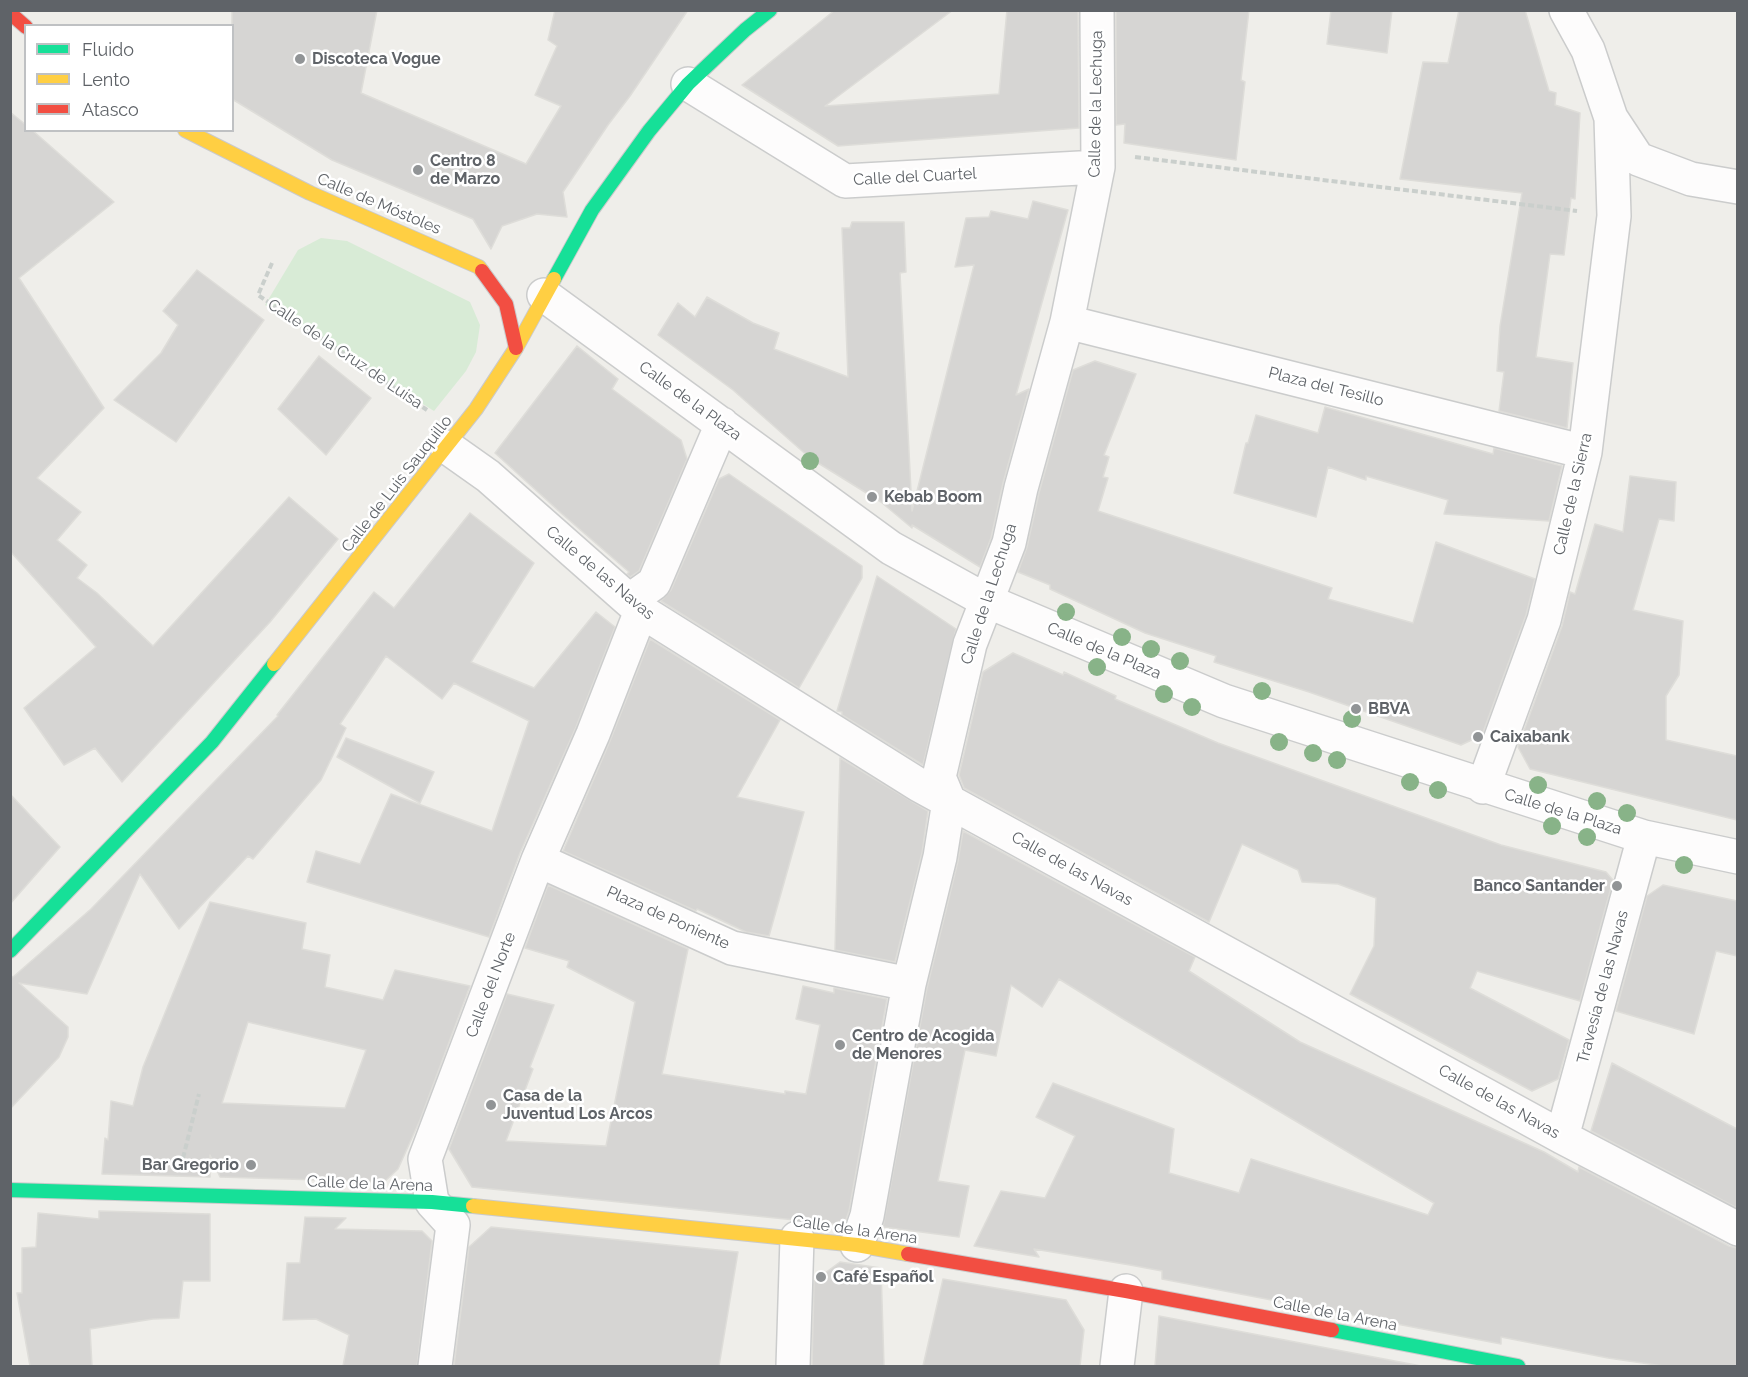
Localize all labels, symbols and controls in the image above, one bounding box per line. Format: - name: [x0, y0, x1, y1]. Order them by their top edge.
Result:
- legend: [24, 24, 234, 132]
- street label: Calle de la Lechuga: [1085, 30, 1107, 178]
- text: Fluido: [82, 39, 134, 60]
- place label: Discoteca Vogue: [312, 49, 441, 69]
- marker: Discoteca Vogue: [293, 52, 307, 66]
- text: Lento: [82, 69, 130, 90]
- text: Atasco: [82, 99, 139, 120]
- place label: Centro 8 de Marzo: [430, 151, 500, 189]
- marker: Centro 8 de Marzo: [411, 163, 425, 177]
- street label: Calle del Cuartel: [853, 164, 977, 190]
- street label: Calle de Móstoles: [314, 169, 444, 239]
- street label: Calle de la Cruz de Luisa: [264, 295, 426, 413]
- street label: Calle de la Plaza: [635, 357, 745, 445]
- street label: Plaza del Tesillo: [1266, 363, 1386, 411]
- street label: Calle de Luis Sauquillo: [338, 412, 456, 556]
- street label: Calle de la Sierra: [1550, 431, 1596, 557]
- place label: Kebab Boom: [884, 487, 982, 507]
- marker: Kebab Boom: [865, 490, 879, 504]
- street label: Calle de la Lechuga: [957, 521, 1021, 667]
- street label: Calle de las Navas: [542, 522, 658, 624]
- street label: Calle de la Plaza: [1044, 618, 1164, 684]
- place label: BBVA: [1368, 699, 1410, 719]
- marker: BBVA: [1349, 702, 1363, 716]
- place label: Caixabank: [1490, 727, 1570, 747]
- marker: Caixabank: [1471, 730, 1485, 744]
- street label: Calle de la Plaza: [1502, 785, 1624, 839]
- street label: Calle de las Navas: [1008, 828, 1136, 910]
- place label: Banco Santander: [1473, 876, 1605, 896]
- marker: Banco Santander: [1610, 879, 1624, 893]
- street label: Plaza de Poniente: [604, 882, 732, 954]
- street label: Travesía de las Navas: [1573, 908, 1633, 1066]
- street label: Calle del Norte: [462, 929, 520, 1041]
- place label: Centro de Acogida de Menores: [852, 1026, 995, 1064]
- marker: Centro de Acogida de Menores: [833, 1038, 847, 1052]
- street label: Calle de las Navas: [1435, 1061, 1563, 1143]
- place label: Casa de la Juventud Los Arcos: [503, 1086, 653, 1124]
- marker: Casa de la Juventud Los Arcos: [484, 1098, 498, 1112]
- place label: Bar Gregorio: [142, 1155, 239, 1175]
- marker: Bar Gregorio: [244, 1158, 258, 1172]
- street label: Calle de la Arena: [307, 1172, 433, 1196]
- street label: Calle de la Arena: [791, 1212, 919, 1248]
- place label: Café Español: [833, 1267, 934, 1287]
- marker: Café Español: [814, 1270, 828, 1284]
- street label: Calle de la Arena: [1271, 1293, 1399, 1335]

